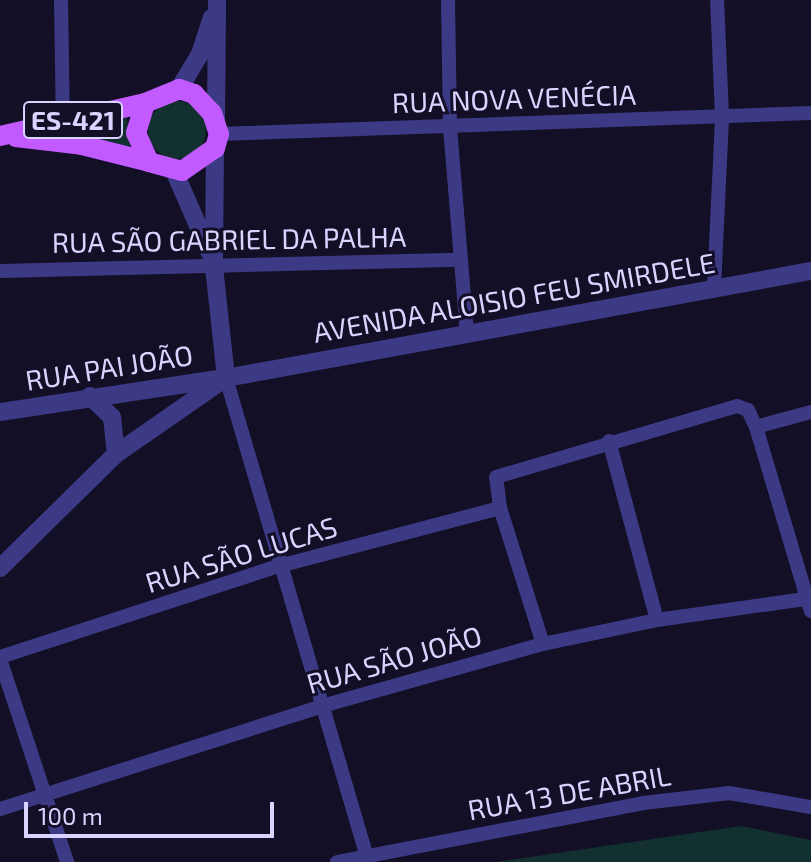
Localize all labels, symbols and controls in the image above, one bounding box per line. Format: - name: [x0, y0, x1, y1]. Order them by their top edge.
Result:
- street label: RUA NOVA VENÉCIA: [390, 77, 638, 119]
- road number: ES-421: [23, 98, 123, 142]
- street label: RUA SÃO GABRIEL DA PALHA: [51, 219, 407, 259]
- street label: AVENIDA ALOISIO FEU SMIRDELE: [310, 245, 718, 349]
- street label: RUA PAI JOÃO: [22, 337, 196, 397]
- street label: RUA SÃO LUCAS: [141, 509, 341, 599]
- street label: RUA SÃO JOÃO: [302, 618, 486, 700]
- street label: RUA 13 DE ABRIL: [464, 758, 674, 826]
- scale bar: [28, 786, 278, 836]
- text: 100 m: [38, 801, 103, 830]

